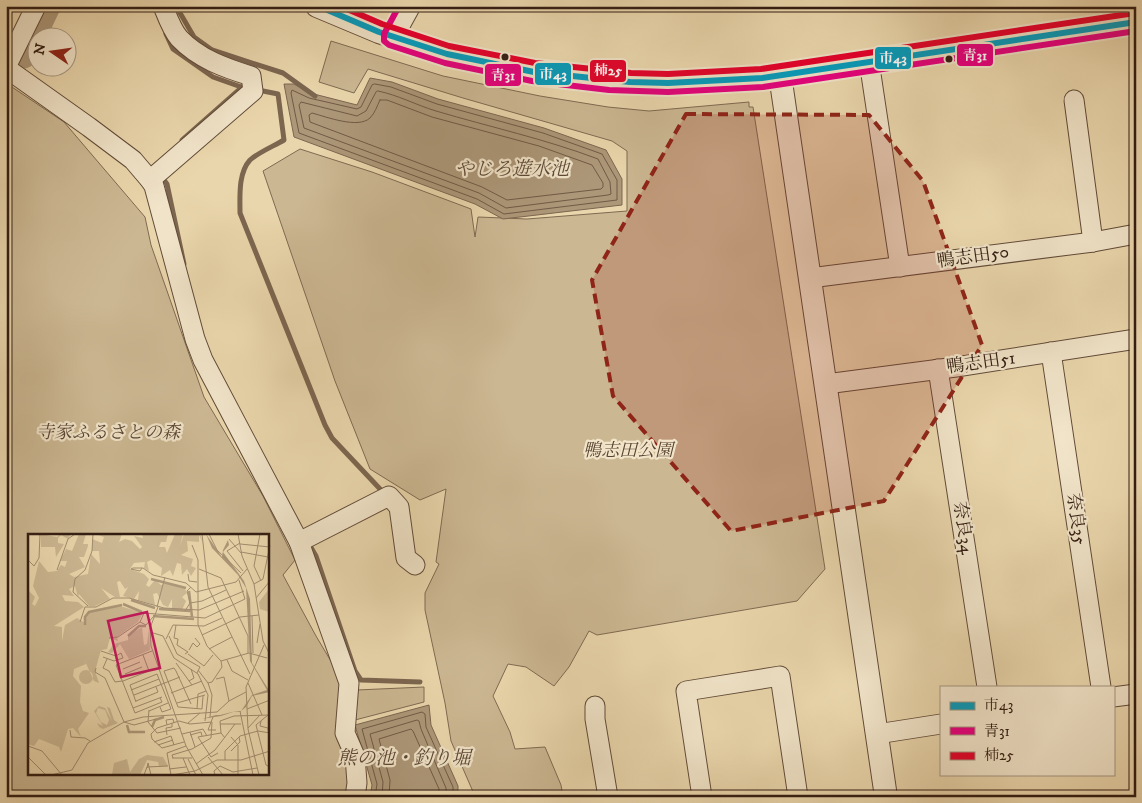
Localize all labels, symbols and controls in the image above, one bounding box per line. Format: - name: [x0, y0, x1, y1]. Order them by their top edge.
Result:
- north arrow: [28, 28, 78, 78]
- text: N: [30, 41, 50, 57]
- line badge: 青31: [956, 43, 994, 67]
- line badge: 市43: [874, 46, 912, 70]
- text: 青31: [963, 47, 987, 65]
- text: 市43: [879, 50, 907, 68]
- unlabelled marker: [500, 52, 510, 62]
- unlabelled marker: [944, 54, 954, 64]
- line badge: 柿25: [589, 59, 627, 83]
- line badge: 市43: [534, 62, 572, 86]
- text: 柿25: [594, 62, 622, 80]
- line badge: 青31: [484, 63, 522, 87]
- text: 市43: [539, 66, 567, 84]
- text: 青31: [491, 67, 515, 85]
- water label: やじろ遊水池: [455, 158, 571, 181]
- street label: 鴨志田50: [936, 241, 1010, 273]
- street label: 鴨志田51: [945, 347, 1017, 379]
- park label: 寺家ふるさとの森: [36, 422, 182, 444]
- park label: 鴨志田公園: [583, 440, 676, 462]
- street label: 奈良35: [1062, 492, 1090, 546]
- street label: 奈良34: [948, 500, 978, 557]
- inset map: [28, 534, 269, 776]
- legend: [940, 686, 1114, 776]
- text: 市43: [984, 696, 1013, 715]
- text: 青31: [984, 722, 1010, 741]
- text: 柿25: [984, 746, 1014, 765]
- water label: 熊の池・釣り堀: [337, 747, 473, 770]

